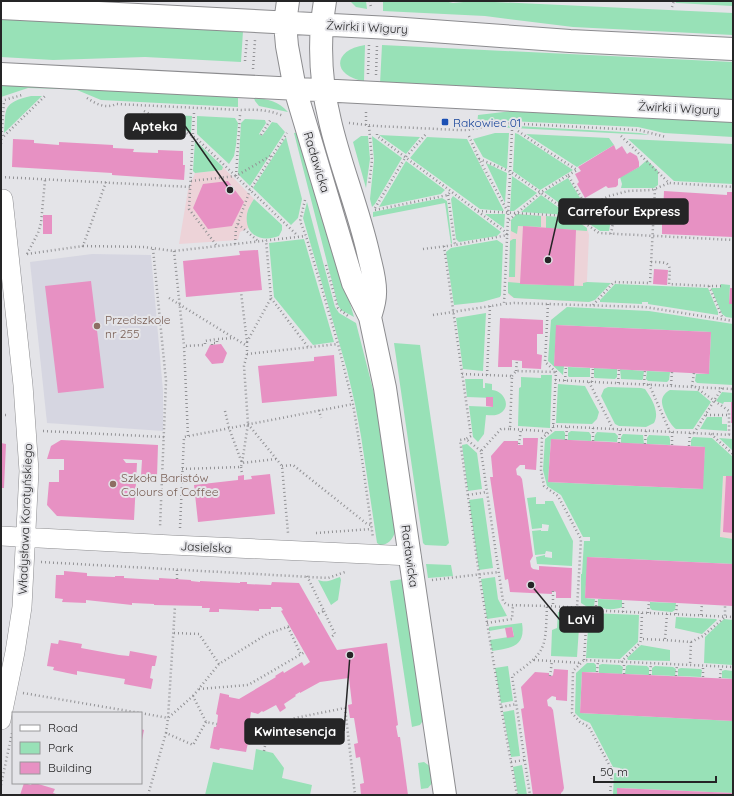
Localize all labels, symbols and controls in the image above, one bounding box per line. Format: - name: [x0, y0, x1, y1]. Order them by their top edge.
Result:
- street label: Żwirki i Wigury: [326, 17, 408, 37]
- street label: Żwirki i Wigury: [638, 98, 720, 118]
- callout: Apteka: [125, 114, 185, 139]
- place label: Rakowiec 01: [453, 115, 521, 130]
- marker: Rakowiec 01: [440, 117, 450, 127]
- text: Apteka: [133, 118, 177, 134]
- street label: Racławicka: [301, 130, 333, 194]
- callout: Carrefour Express: [559, 199, 688, 224]
- text: Carrefour Express: [568, 203, 680, 219]
- place label: Przedszkole nr 255: [105, 312, 171, 341]
- marker: Przedszkole nr 255: [92, 321, 102, 331]
- street label: Władysława Korotyńskiego: [15, 443, 35, 595]
- place label: Szkoła Baristów Colours of Coffee: [121, 470, 219, 499]
- marker: Szkoła Baristów Colours of Coffee: [108, 479, 118, 489]
- street label: Racławicka: [398, 524, 422, 588]
- street label: Jasielska: [180, 538, 232, 556]
- callout: LaVi: [560, 607, 603, 632]
- text: LaVi: [568, 611, 595, 627]
- legend: [12, 712, 142, 784]
- callout: Kwintesencja: [245, 719, 344, 744]
- text: Road: [48, 720, 78, 735]
- text: Kwintesencja: [254, 723, 336, 739]
- text: Park: [48, 740, 73, 755]
- scale bar: [594, 758, 716, 784]
- text: Building: [48, 760, 92, 775]
- text: 50 m: [600, 764, 628, 779]

